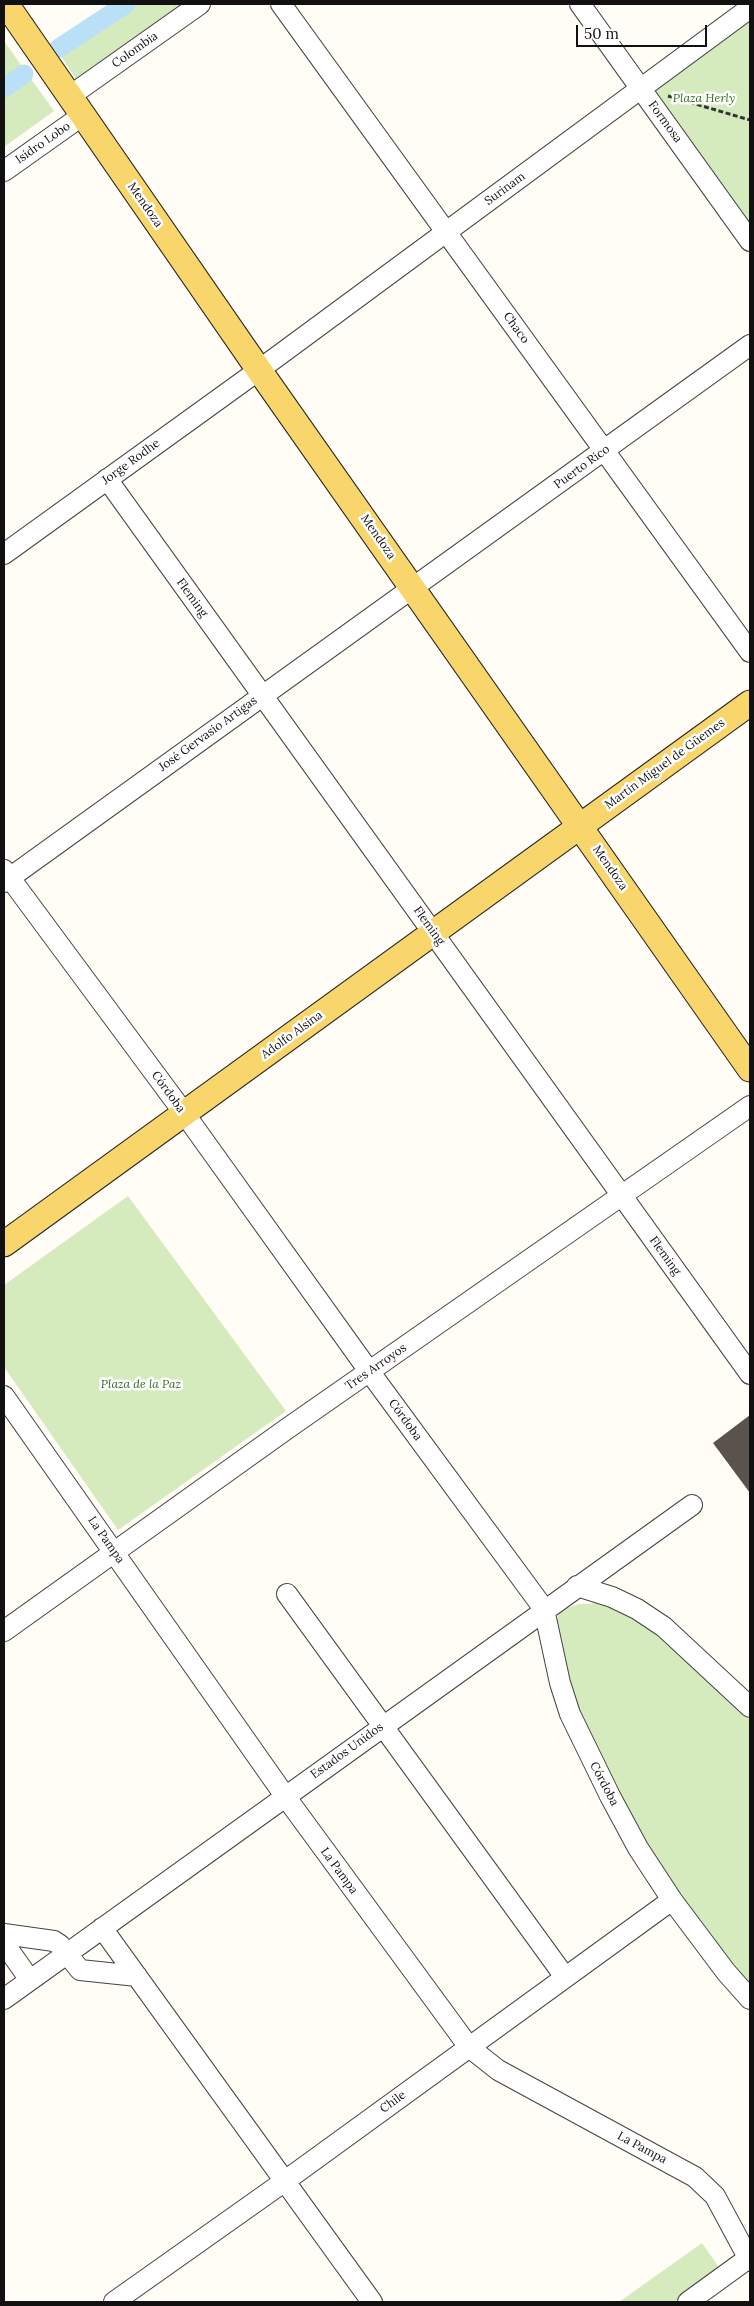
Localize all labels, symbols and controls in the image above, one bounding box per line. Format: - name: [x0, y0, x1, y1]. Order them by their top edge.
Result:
- scale bar: [579, 15, 710, 47]
- text: 50 m: [584, 24, 619, 43]
- street label: Colombia: [109, 29, 161, 71]
- park label: Plaza Herly: [673, 92, 735, 106]
- street label: Formosa: [645, 98, 685, 146]
- street label: Isidro Lobo: [13, 119, 73, 167]
- street label: Surinam: [482, 169, 528, 209]
- street label: Mendoza: [124, 180, 166, 230]
- street label: Chaco: [500, 310, 532, 346]
- street label: Jorge Rodhe: [99, 436, 163, 488]
- street label: Puerto Rico: [551, 442, 613, 492]
- street label: Mendoza: [357, 512, 399, 562]
- street label: Fleming: [173, 576, 211, 620]
- street label: José Gervasio Artigas: [156, 693, 260, 775]
- street label: Martín Miguel de Güemes: [602, 716, 728, 812]
- street label: Mendoza: [589, 843, 631, 893]
- street label: Fleming: [410, 904, 448, 948]
- street label: Adolfo Alsina: [259, 1008, 325, 1062]
- street label: Córdoba: [148, 1068, 188, 1116]
- street label: Fleming: [646, 1234, 684, 1278]
- street label: Tres Arroyos: [343, 1341, 409, 1393]
- park label: Plaza de la Paz: [101, 1378, 181, 1392]
- street label: Córdoba: [385, 1396, 425, 1444]
- street label: La Pampa: [85, 1514, 127, 1566]
- street label: Estados Unidos: [308, 1720, 386, 1782]
- street label: Córdoba: [586, 1759, 622, 1809]
- street label: La Pampa: [317, 1845, 361, 1897]
- street label: Chile: [377, 2088, 409, 2116]
- street label: La Pampa: [615, 2129, 669, 2167]

